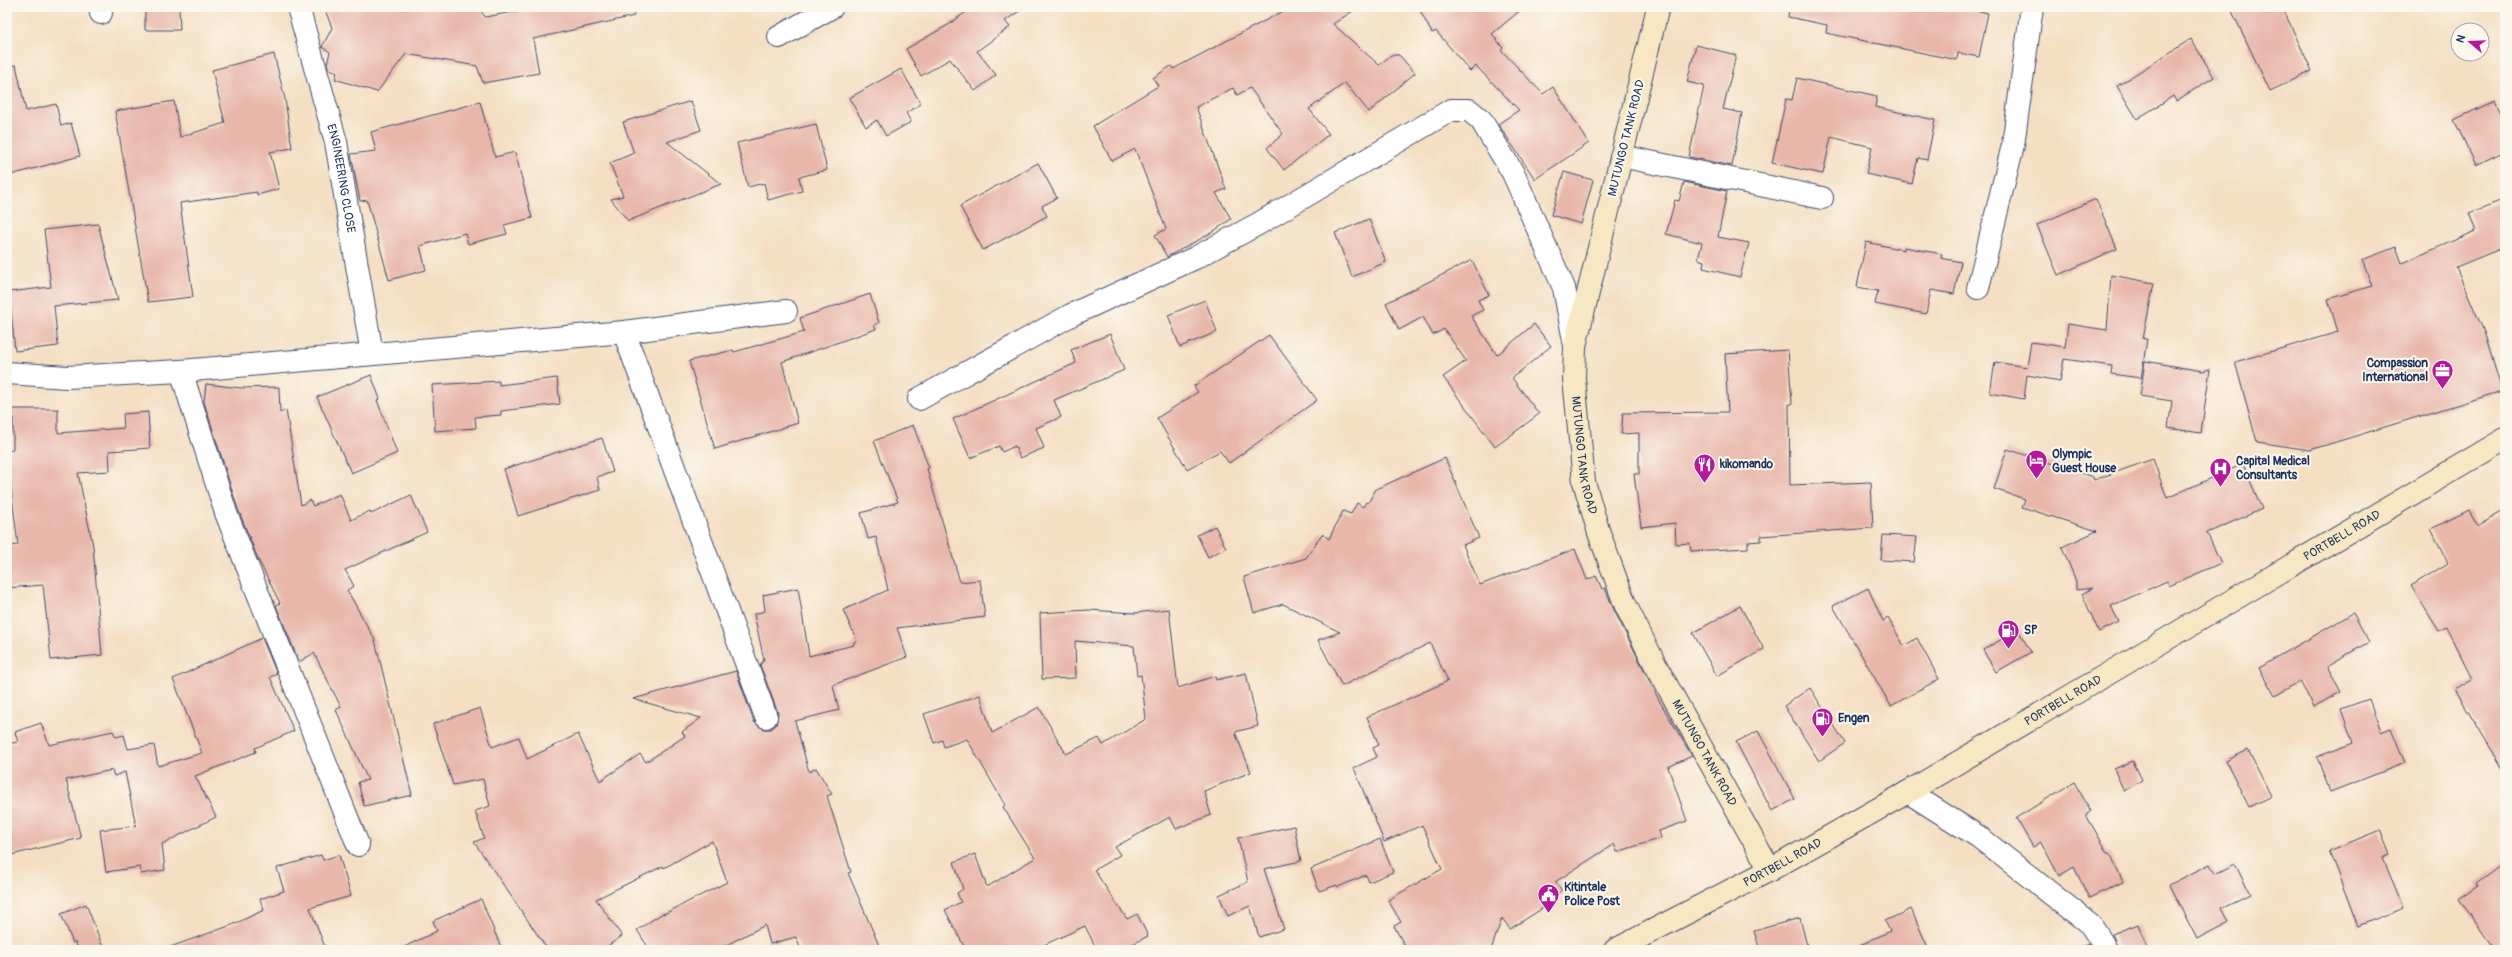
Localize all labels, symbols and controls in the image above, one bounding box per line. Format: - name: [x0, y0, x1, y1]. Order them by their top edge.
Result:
- north arrow: [2450, 22, 2490, 62]
- text: N: [2454, 33, 2469, 45]
- street label: MUTUNGO TANK ROAD: [1605, 78, 1648, 198]
- street label: ENGINEERING CLOSE: [323, 122, 358, 234]
- place label: Compassion International: [2362, 356, 2428, 385]
- office icon: Compassion International: [2430, 357, 2456, 390]
- street label: MUTUNGO TANK ROAD: [1568, 395, 1600, 517]
- place label: Olympic Guest House: [2052, 447, 2117, 476]
- hotel icon: Olympic Guest House: [2024, 448, 2050, 481]
- restaurant icon: kikomando: [1692, 451, 1718, 484]
- place label: Capital Medical Consultants: [2236, 454, 2310, 483]
- hospital icon: Capital Medical Consultants: [2207, 455, 2233, 488]
- place label: kikomando: [1719, 457, 1774, 472]
- street label: PORTBELL ROAD: [2301, 507, 2384, 564]
- fuel station icon: SP: [1996, 617, 2022, 650]
- place label: SP: [2024, 623, 2038, 638]
- street label: PORTBELL ROAD: [2022, 672, 2105, 729]
- street label: MUTUNGO TANK ROAD: [1668, 697, 1740, 809]
- fuel station icon: Engen: [1810, 705, 1836, 738]
- place label: Engen: [1838, 711, 1870, 726]
- street label: PORTBELL ROAD: [1741, 835, 1825, 890]
- place label: Kitintale Police Post: [1564, 880, 1621, 909]
- public building icon: Kitintale Police Post: [1536, 881, 1562, 914]

